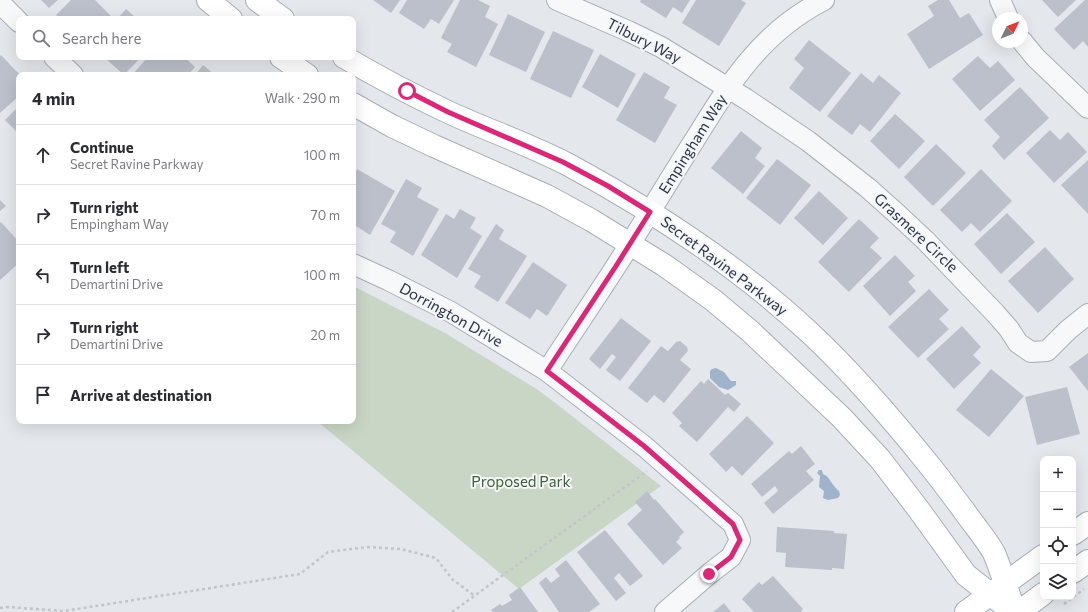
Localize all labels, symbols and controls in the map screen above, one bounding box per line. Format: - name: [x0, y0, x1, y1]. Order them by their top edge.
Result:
- north arrow: [992, 12, 1028, 48]
- street label: Tilbury Way: [604, 14, 685, 67]
- search box: [16, 16, 356, 60]
- icon: search: [30, 27, 52, 49]
- text: Search here: [62, 29, 141, 47]
- route start: [398, 82, 416, 100]
- text: 4 min: [32, 88, 75, 109]
- text: Walk · 290 m: [265, 90, 340, 106]
- street label: Empingham Way: [654, 90, 730, 196]
- text: Continue: [70, 138, 134, 156]
- icon: ahead: [32, 144, 54, 166]
- text: 100 m: [304, 147, 340, 163]
- text: Secret Ravine Parkway: [70, 156, 203, 172]
- street label: Grasmere Circle: [871, 189, 962, 276]
- text: Turn right: [70, 198, 139, 216]
- icon: right: [32, 204, 54, 226]
- text: 70 m: [311, 207, 340, 223]
- street label: Secret Ravine Parkway: [658, 212, 792, 319]
- text: Empingham Way: [70, 216, 169, 232]
- text: Turn left: [70, 258, 129, 276]
- icon: left: [32, 264, 54, 286]
- text: 100 m: [304, 267, 340, 283]
- text: Demartini Drive: [70, 276, 163, 292]
- street label: Dorrington Drive: [397, 278, 506, 350]
- text: Turn right: [70, 318, 139, 336]
- icon: right: [32, 324, 54, 346]
- text: 20 m: [311, 327, 340, 343]
- text: Demartini Drive: [70, 336, 163, 352]
- icon: arrive: [32, 384, 54, 406]
- text: Arrive at destination: [70, 386, 212, 404]
- map controls: [1040, 456, 1076, 600]
- button: +: [1040, 456, 1076, 492]
- park label: Proposed Park: [471, 472, 571, 490]
- button: −: [1040, 492, 1076, 528]
- button: locate: [1040, 528, 1076, 564]
- button: layers: [1040, 564, 1076, 600]
- route end: [700, 565, 718, 583]

